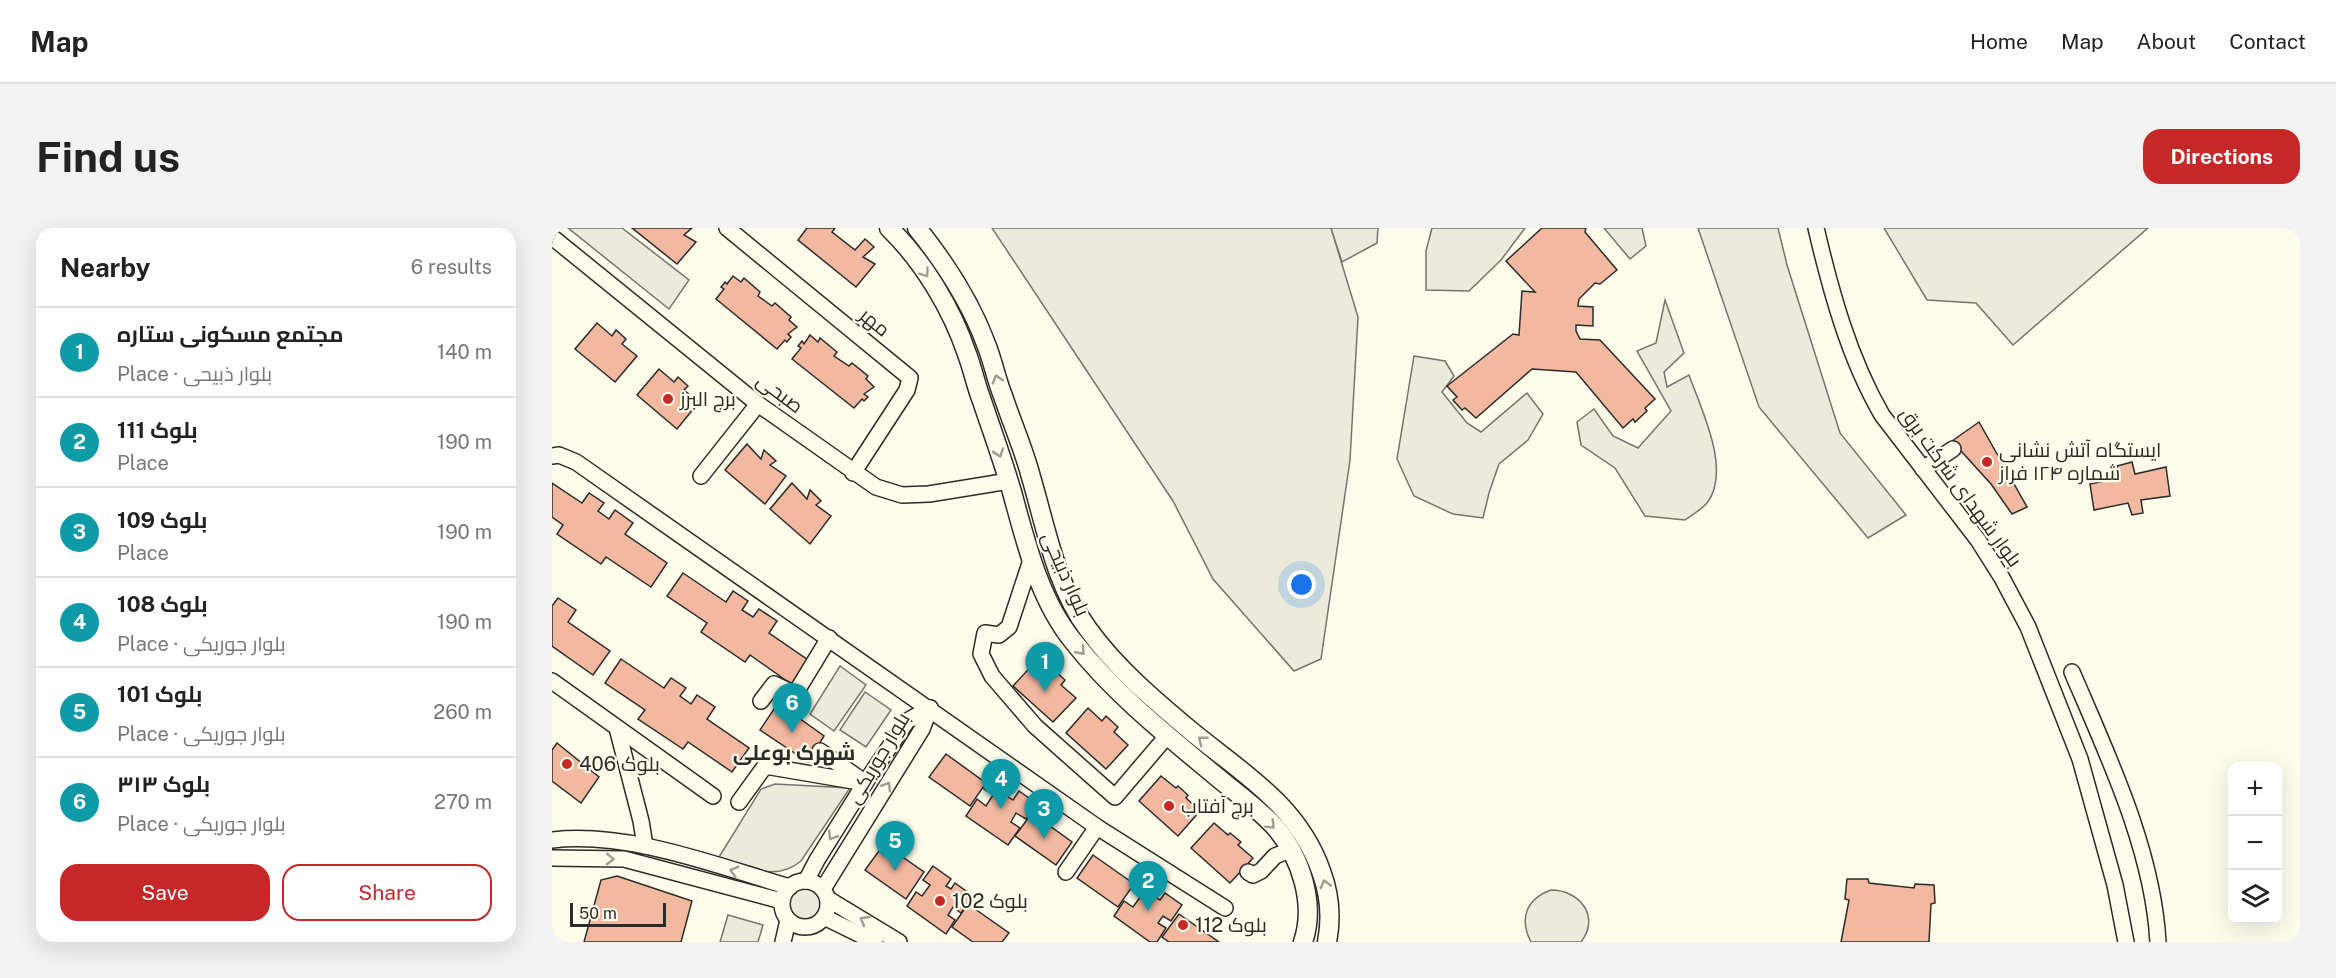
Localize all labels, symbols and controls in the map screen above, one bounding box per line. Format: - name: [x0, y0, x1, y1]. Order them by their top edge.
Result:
- text: Map: [30, 25, 89, 58]
- text: Home: [1970, 29, 2028, 54]
- text: Map: [2061, 29, 2104, 54]
- text: About: [2137, 29, 2196, 54]
- text: Contact: [2229, 29, 2306, 54]
- button: Directions: [2143, 129, 2300, 184]
- text: Find us: [36, 132, 180, 181]
- text: Nearby: [60, 252, 150, 283]
- text: 6 results: [411, 255, 492, 279]
- one-way arrow: [918, 267, 929, 278]
- street label: مهر: [854, 302, 895, 342]
- text: مجتمع مسکونی ستاره: [117, 321, 343, 347]
- text: 1: [75, 340, 84, 364]
- text: 140 m: [437, 340, 492, 364]
- text: Place · بلوار ذبیحی: [117, 362, 272, 386]
- street label: صبحی: [751, 368, 808, 419]
- one-way arrow: [992, 374, 1004, 385]
- place label: برج البرز: [679, 387, 736, 413]
- marker: برج البرز: [661, 392, 675, 406]
- street label: بلوار شهدای شرکت برق: [1894, 402, 2027, 572]
- text: بلوک 111: [117, 417, 198, 443]
- text: 2: [73, 430, 86, 454]
- text: 190 m: [437, 430, 492, 454]
- place label: ایستگاه آتش نشانی شماره ۱۲۴ فراز: [1998, 438, 2161, 485]
- one-way arrow: [992, 447, 1005, 458]
- text: Place: [117, 451, 169, 475]
- marker: ایستگاه آتش نشانی شماره ۱۲۴ فراز: [1980, 455, 1994, 469]
- text: بلوک 109: [117, 507, 207, 533]
- text: 3: [73, 520, 86, 544]
- text: 190 m: [437, 520, 492, 544]
- street label: بلوار ذبیحی: [1036, 528, 1095, 620]
- text: Place: [117, 541, 169, 565]
- your location: [1287, 570, 1316, 599]
- text: بلوک 108: [117, 591, 208, 617]
- text: 4: [73, 610, 86, 634]
- text: 190 m: [437, 610, 492, 634]
- text: Place · بلوار جوریکی: [117, 632, 286, 656]
- pin: 1: [1026, 642, 1064, 692]
- one-way arrow: [1074, 644, 1085, 654]
- text: بلوک 101: [117, 681, 202, 707]
- pin: 6: [772, 684, 812, 733]
- text: 5: [73, 700, 86, 724]
- text: 260 m: [433, 700, 492, 724]
- street label: بلوار جوریکی: [841, 708, 916, 809]
- text: Place · بلوار جوریکی: [117, 722, 286, 746]
- one-way arrow: [1197, 736, 1208, 747]
- district label: شهرک بوعلی: [733, 740, 855, 766]
- place label: بلوک 406: [579, 752, 660, 776]
- marker: بلوک 406: [560, 757, 574, 771]
- pin: 4: [982, 760, 1020, 809]
- map controls: [2228, 762, 2282, 924]
- button: +: [2228, 762, 2282, 816]
- text: بلوک ۳۱۳: [117, 771, 210, 797]
- one-way arrow: [879, 782, 891, 792]
- text: 6: [73, 790, 86, 814]
- text: 270 m: [434, 790, 492, 814]
- pin: 3: [1024, 790, 1064, 839]
- place label: برج آفتاب: [1181, 794, 1254, 820]
- marker: برج آفتاب: [1162, 799, 1176, 813]
- text: Place · بلوار جوریکی: [117, 812, 286, 836]
- button: −: [2228, 816, 2282, 870]
- one-way arrow: [1264, 818, 1275, 828]
- pin: 5: [876, 822, 914, 871]
- one-way arrow: [827, 830, 839, 840]
- one-way arrow: [606, 852, 615, 865]
- pin: 2: [1128, 862, 1168, 911]
- button: Save: [60, 864, 270, 921]
- button: Share: [282, 864, 492, 921]
- one-way arrow: [729, 866, 740, 878]
- button: layers: [2228, 870, 2282, 924]
- one-way arrow: [1320, 880, 1332, 890]
- place label: بلوک 102: [952, 889, 1028, 913]
- marker: بلوک 102: [933, 894, 947, 908]
- scale bar: [570, 900, 666, 928]
- text: 50 m: [579, 904, 617, 923]
- place label: بلوک 112: [1195, 913, 1267, 937]
- one-way arrow: [860, 916, 870, 927]
- marker: بلوک 112: [1176, 918, 1190, 932]

